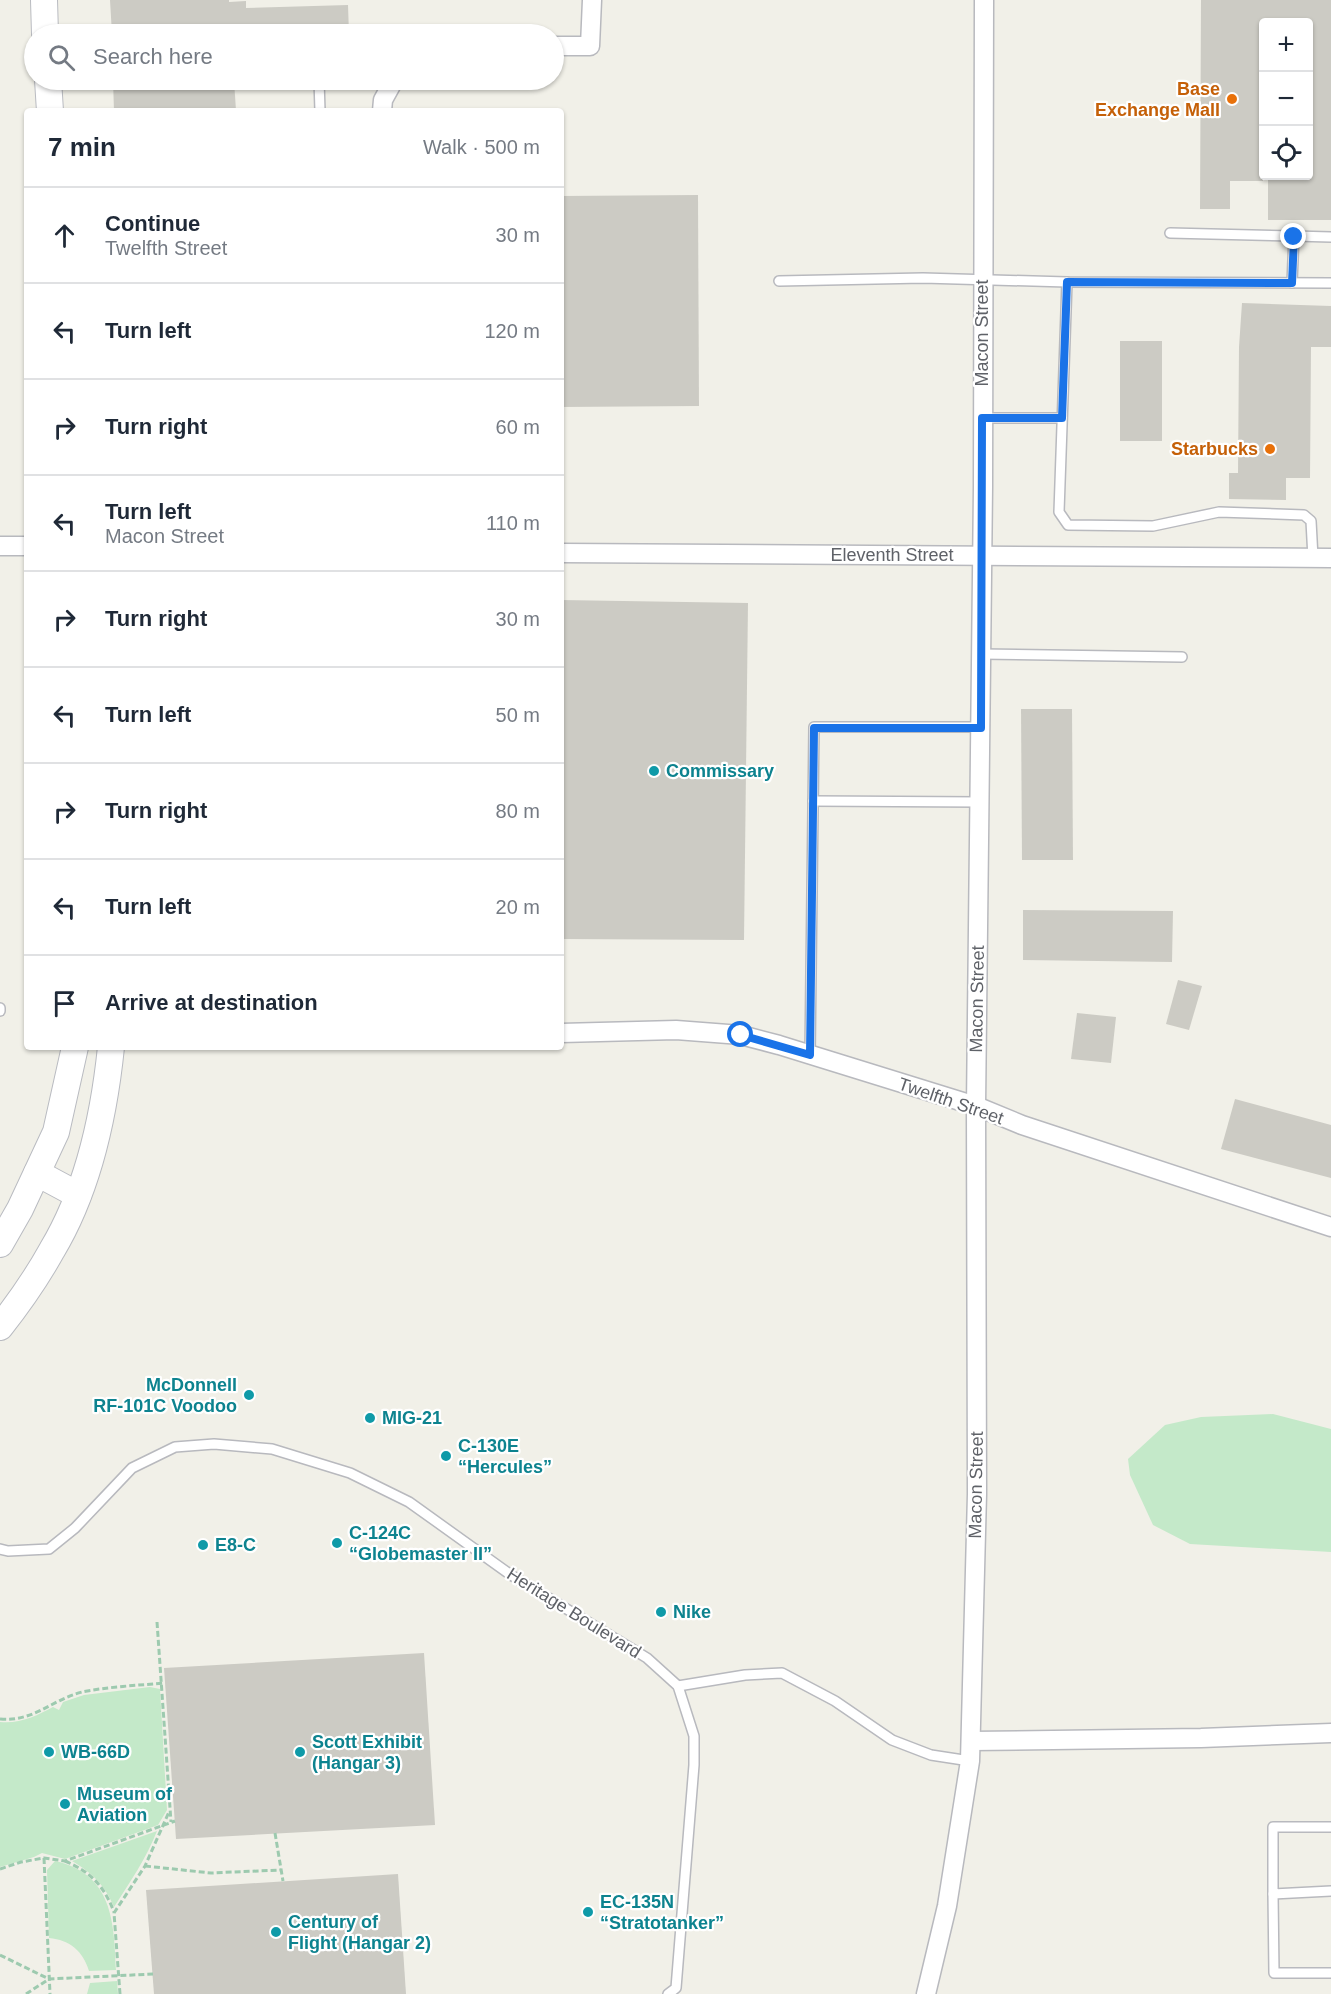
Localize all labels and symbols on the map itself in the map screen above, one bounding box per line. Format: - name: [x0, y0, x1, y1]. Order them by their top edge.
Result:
- place label: Base Exchange Mall: [1095, 79, 1220, 120]
- marker: Base Exchange Mall: [1225, 92, 1239, 106]
- route end: [1280, 223, 1306, 249]
- street label: Macon Street: [972, 279, 992, 387]
- place label: Starbucks: [1171, 439, 1258, 459]
- marker: Starbucks: [1263, 442, 1277, 456]
- street label: Eleventh Street: [830, 545, 954, 565]
- place label: Commissary: [666, 761, 774, 781]
- marker: Commissary: [647, 764, 661, 778]
- street label: Macon Street: [966, 945, 988, 1053]
- route start: [727, 1021, 753, 1047]
- street label: Twelfth Street: [896, 1074, 1006, 1128]
- place label: McDonnell RF-101C Voodoo: [93, 1375, 237, 1416]
- marker: McDonnell RF-101C Voodoo: [242, 1388, 256, 1402]
- place label: MIG-21: [382, 1408, 442, 1428]
- marker: MIG-21: [363, 1411, 377, 1425]
- street label: Macon Street: [965, 1431, 987, 1539]
- place label: C-130E “Hercules”: [458, 1436, 552, 1477]
- marker: C-130E “Hercules”: [439, 1449, 453, 1463]
- place label: C-124C “Globemaster II”: [349, 1523, 492, 1564]
- place label: E8-C: [215, 1535, 256, 1555]
- marker: C-124C “Globemaster II”: [330, 1536, 344, 1550]
- marker: E8-C: [196, 1538, 210, 1552]
- street label: Heritage Boulevard: [503, 1564, 645, 1662]
- place label: Nike: [673, 1602, 711, 1622]
- marker: Nike: [654, 1605, 668, 1619]
- place label: Scott Exhibit (Hangar 3): [312, 1732, 422, 1773]
- place label: WB-66D: [61, 1742, 130, 1762]
- marker: WB-66D: [42, 1745, 56, 1759]
- marker: Scott Exhibit (Hangar 3): [293, 1745, 307, 1759]
- place label: Museum of Aviation: [77, 1784, 173, 1825]
- marker: Museum of Aviation: [58, 1797, 72, 1811]
- place label: EC-135N “Stratotanker”: [600, 1892, 724, 1933]
- marker: EC-135N “Stratotanker”: [581, 1905, 595, 1919]
- place label: Century of Flight (Hangar 2): [288, 1912, 431, 1953]
- marker: Century of Flight (Hangar 2): [269, 1925, 283, 1939]

